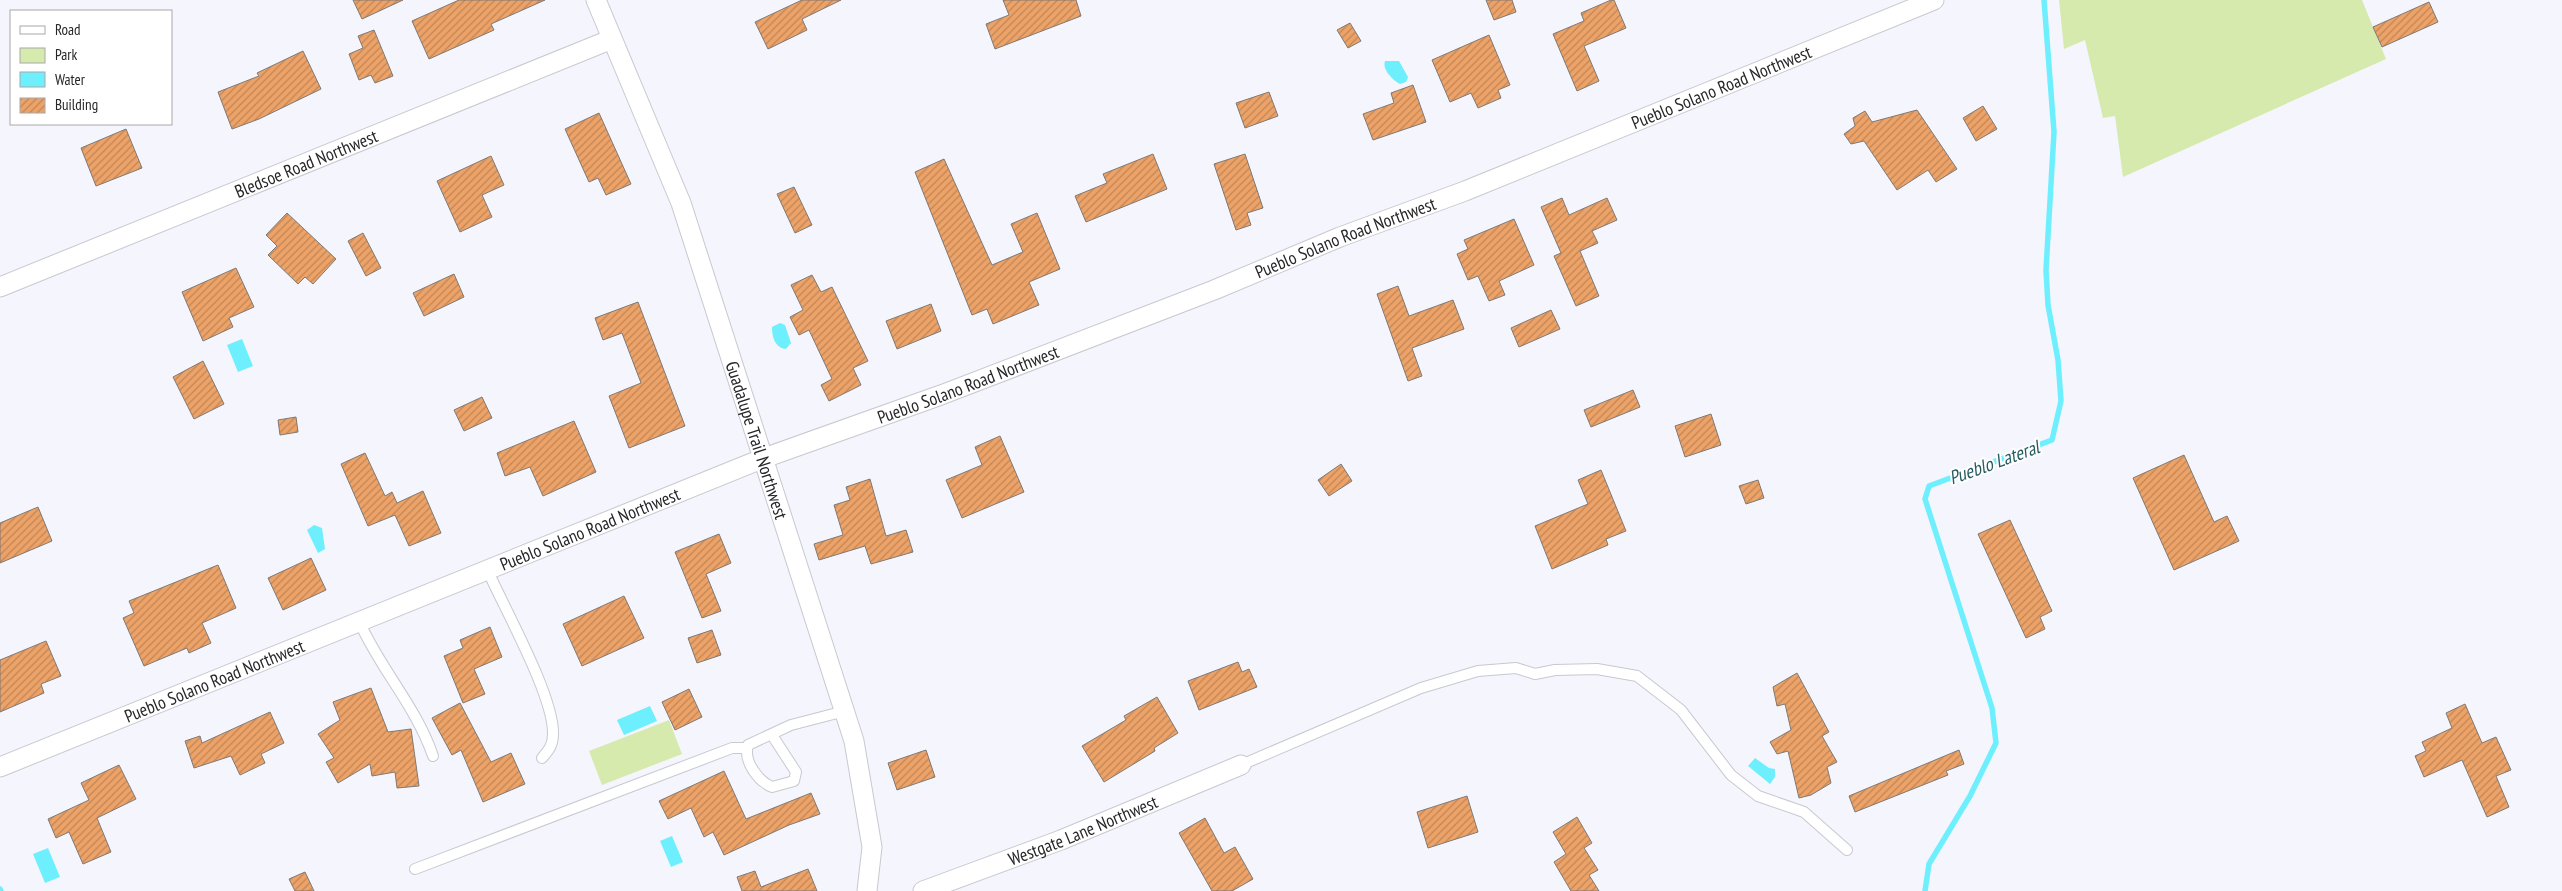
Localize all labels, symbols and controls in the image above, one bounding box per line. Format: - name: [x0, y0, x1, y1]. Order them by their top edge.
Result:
- legend: [10, 10, 172, 125]
- text: Road: [55, 20, 81, 39]
- street label: Pueblo Solano Road Northwest: [1628, 40, 1815, 134]
- text: Park: [55, 45, 77, 64]
- text: Water: [55, 70, 86, 89]
- text: Building: [55, 95, 98, 114]
- street label: Bledsoe Road Northwest: [231, 124, 381, 202]
- street label: Pueblo Solano Road Northwest: [1251, 191, 1439, 283]
- street label: Pueblo Solano Road Northwest: [874, 339, 1062, 428]
- street label: Guadalupe Trail Northwest: [721, 358, 793, 522]
- water label: Pueblo Lateral: [1946, 434, 2044, 489]
- street label: Pueblo Solano Road Northwest: [496, 482, 683, 575]
- street label: Pueblo Solano Road Northwest: [121, 634, 308, 727]
- street label: Westgate Lane Northwest: [1005, 790, 1161, 870]

